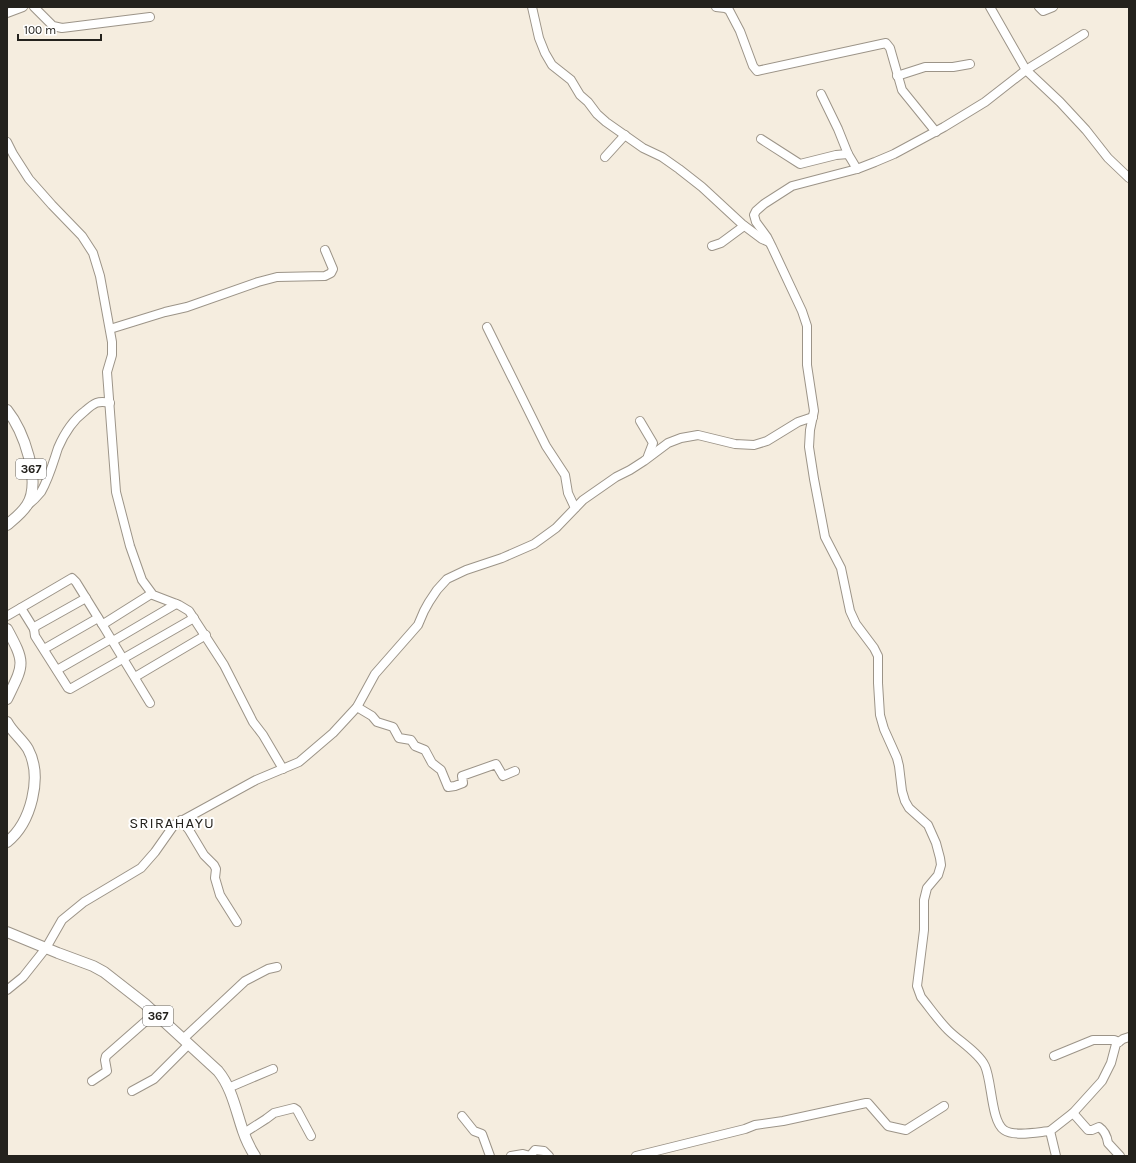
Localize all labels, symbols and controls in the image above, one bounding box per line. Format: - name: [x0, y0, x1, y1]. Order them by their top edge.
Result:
- scale bar: [18, 16, 101, 42]
- text: 100 m: [24, 23, 56, 37]
- road number: 367: [16, 459, 46, 479]
- district label: SRIRAHAYU: [129, 814, 215, 832]
- road number: 367: [143, 1006, 173, 1026]

